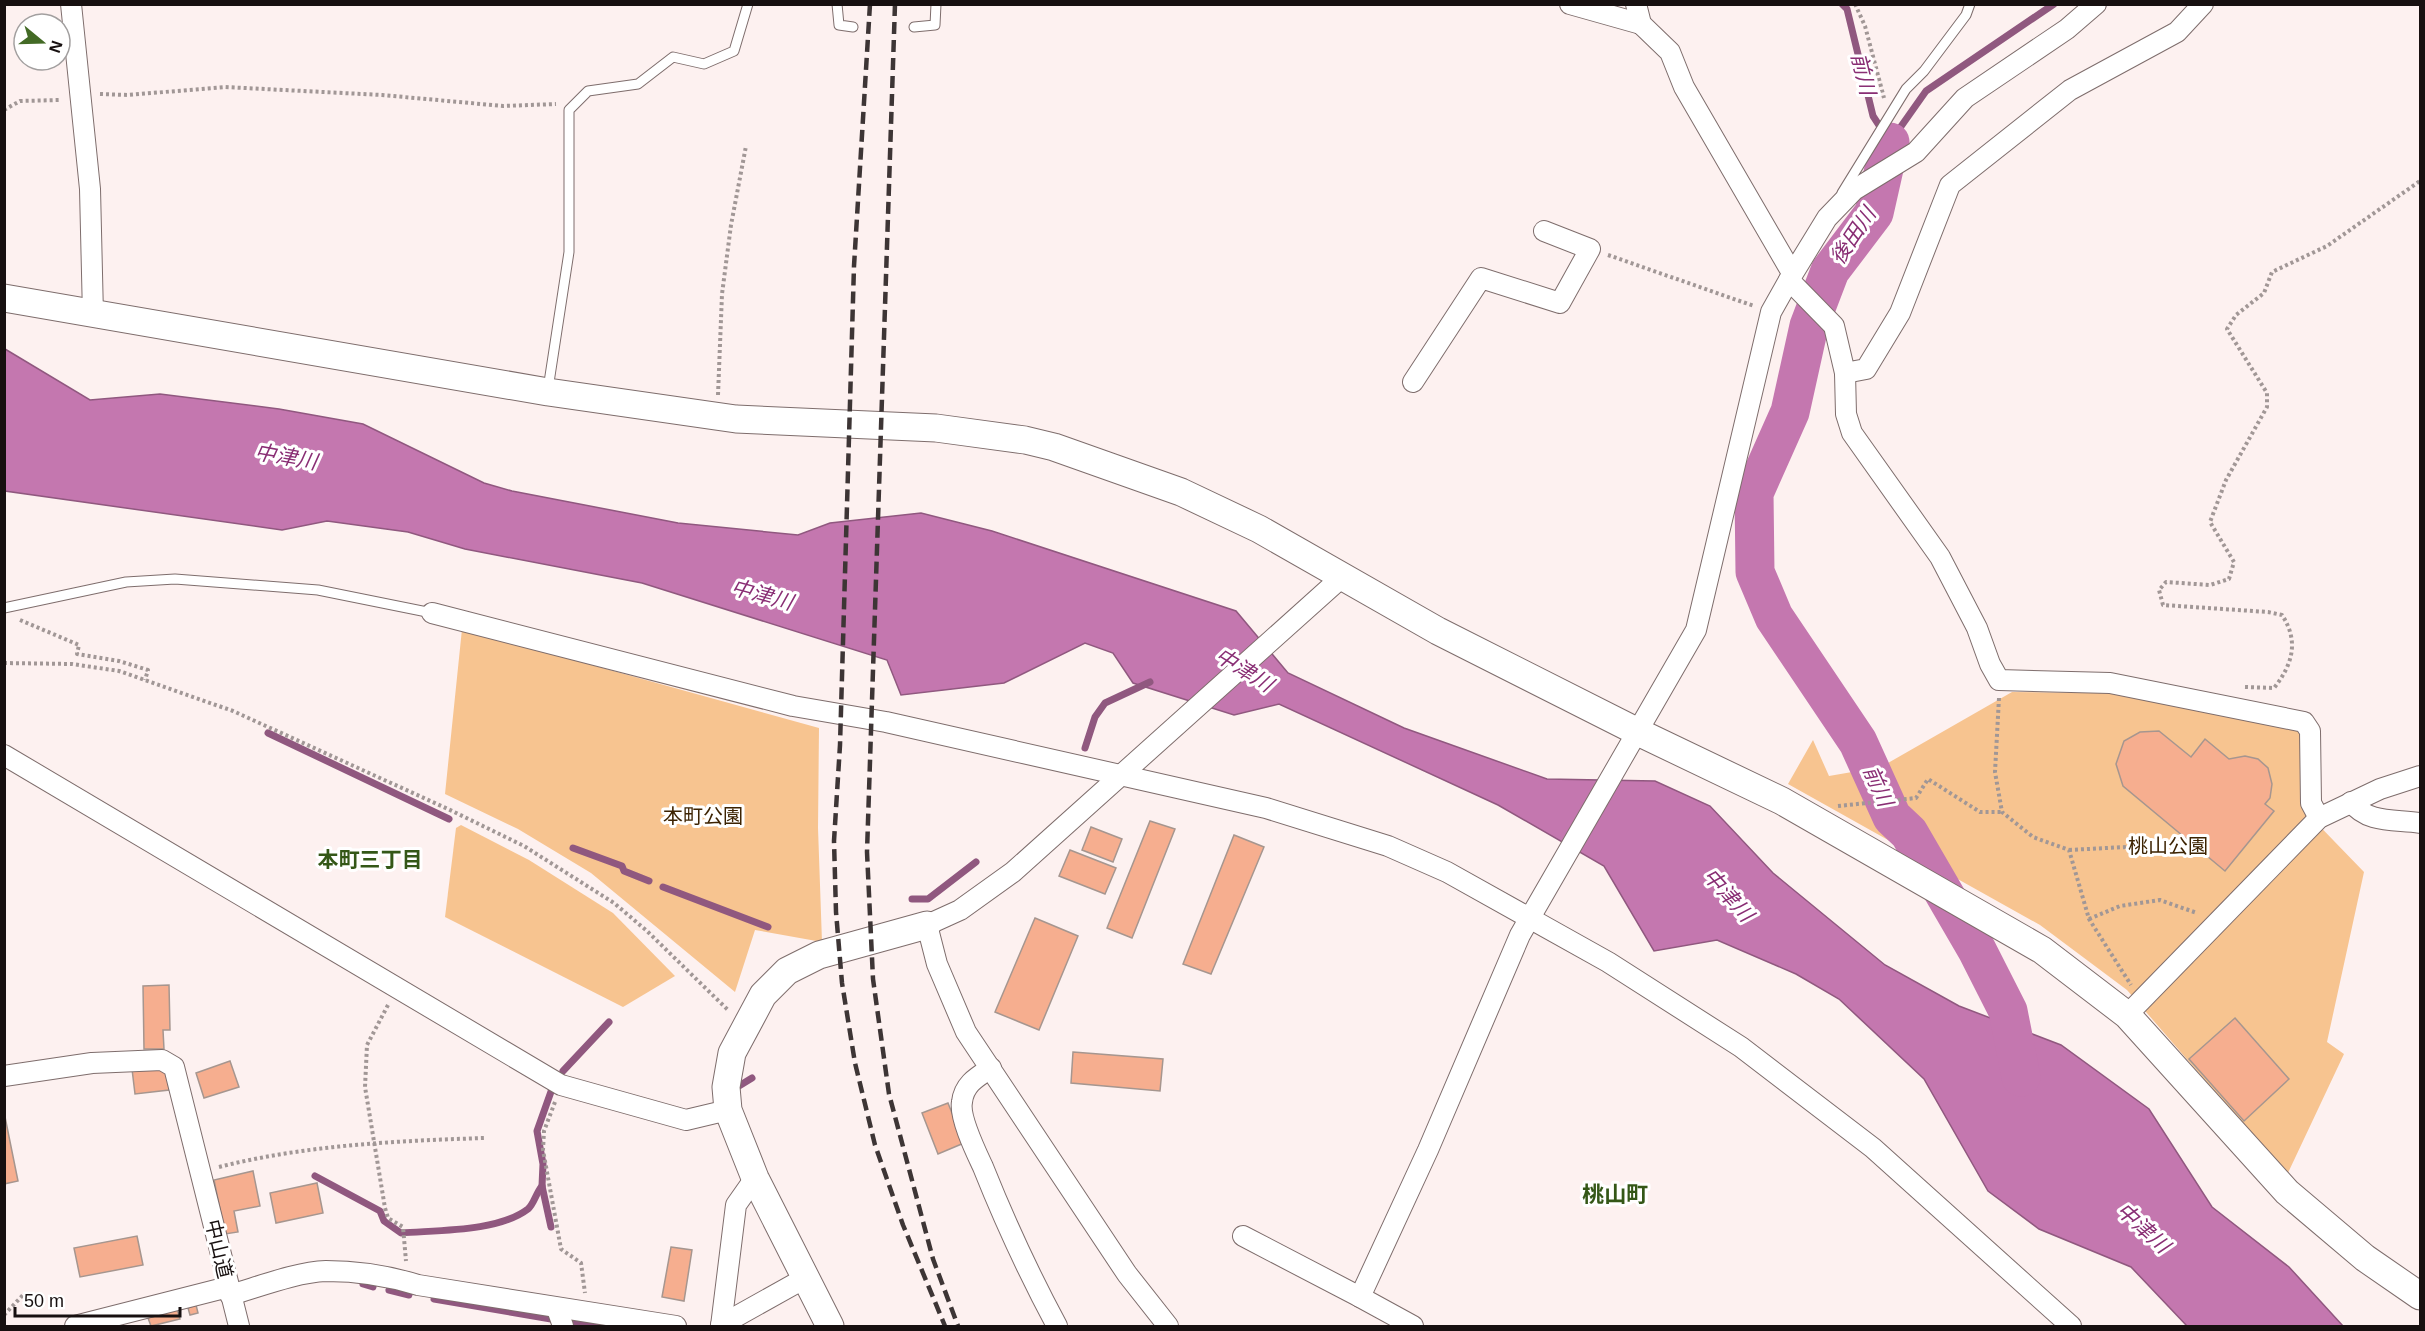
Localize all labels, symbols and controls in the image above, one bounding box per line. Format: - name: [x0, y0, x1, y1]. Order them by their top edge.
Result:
- north arrow: [12, 12, 72, 72]
- text: N: [46, 38, 66, 55]
- water label: 前川: [1847, 51, 1880, 99]
- water label: 後田川: [1825, 202, 1881, 268]
- water label: 中津川: [253, 440, 321, 474]
- water label: 中津川: [729, 575, 797, 614]
- water label: 中津川: [1211, 643, 1279, 697]
- water label: 前川: [1859, 762, 1898, 811]
- park label: 本町公園: [663, 805, 743, 827]
- park label: 桃山公園: [2128, 835, 2208, 857]
- district label: 本町三丁目: [318, 848, 423, 871]
- water label: 中津川: [1699, 864, 1759, 927]
- district label: 桃山町: [1582, 1182, 1648, 1207]
- water label: 中津川: [2112, 1198, 2176, 1259]
- street label: 中山道: [202, 1217, 236, 1281]
- scale bar: [15, 1280, 180, 1318]
- text: 50 m: [24, 1291, 64, 1311]

